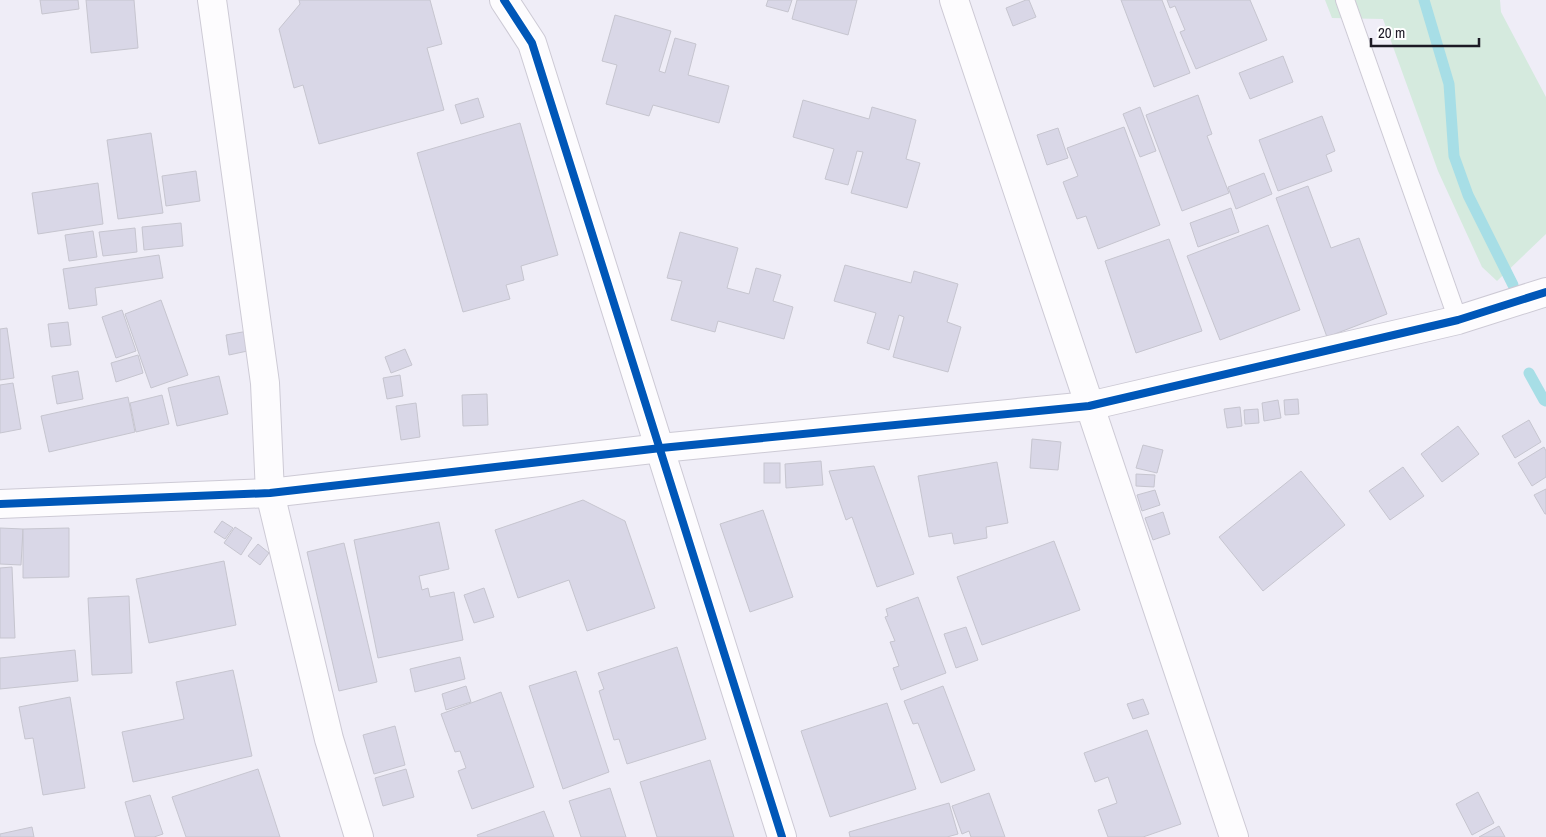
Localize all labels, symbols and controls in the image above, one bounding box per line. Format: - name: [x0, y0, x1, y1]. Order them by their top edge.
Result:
- scale bar: [1371, 15, 1478, 47]
- text: 20 m: [1378, 22, 1405, 43]

